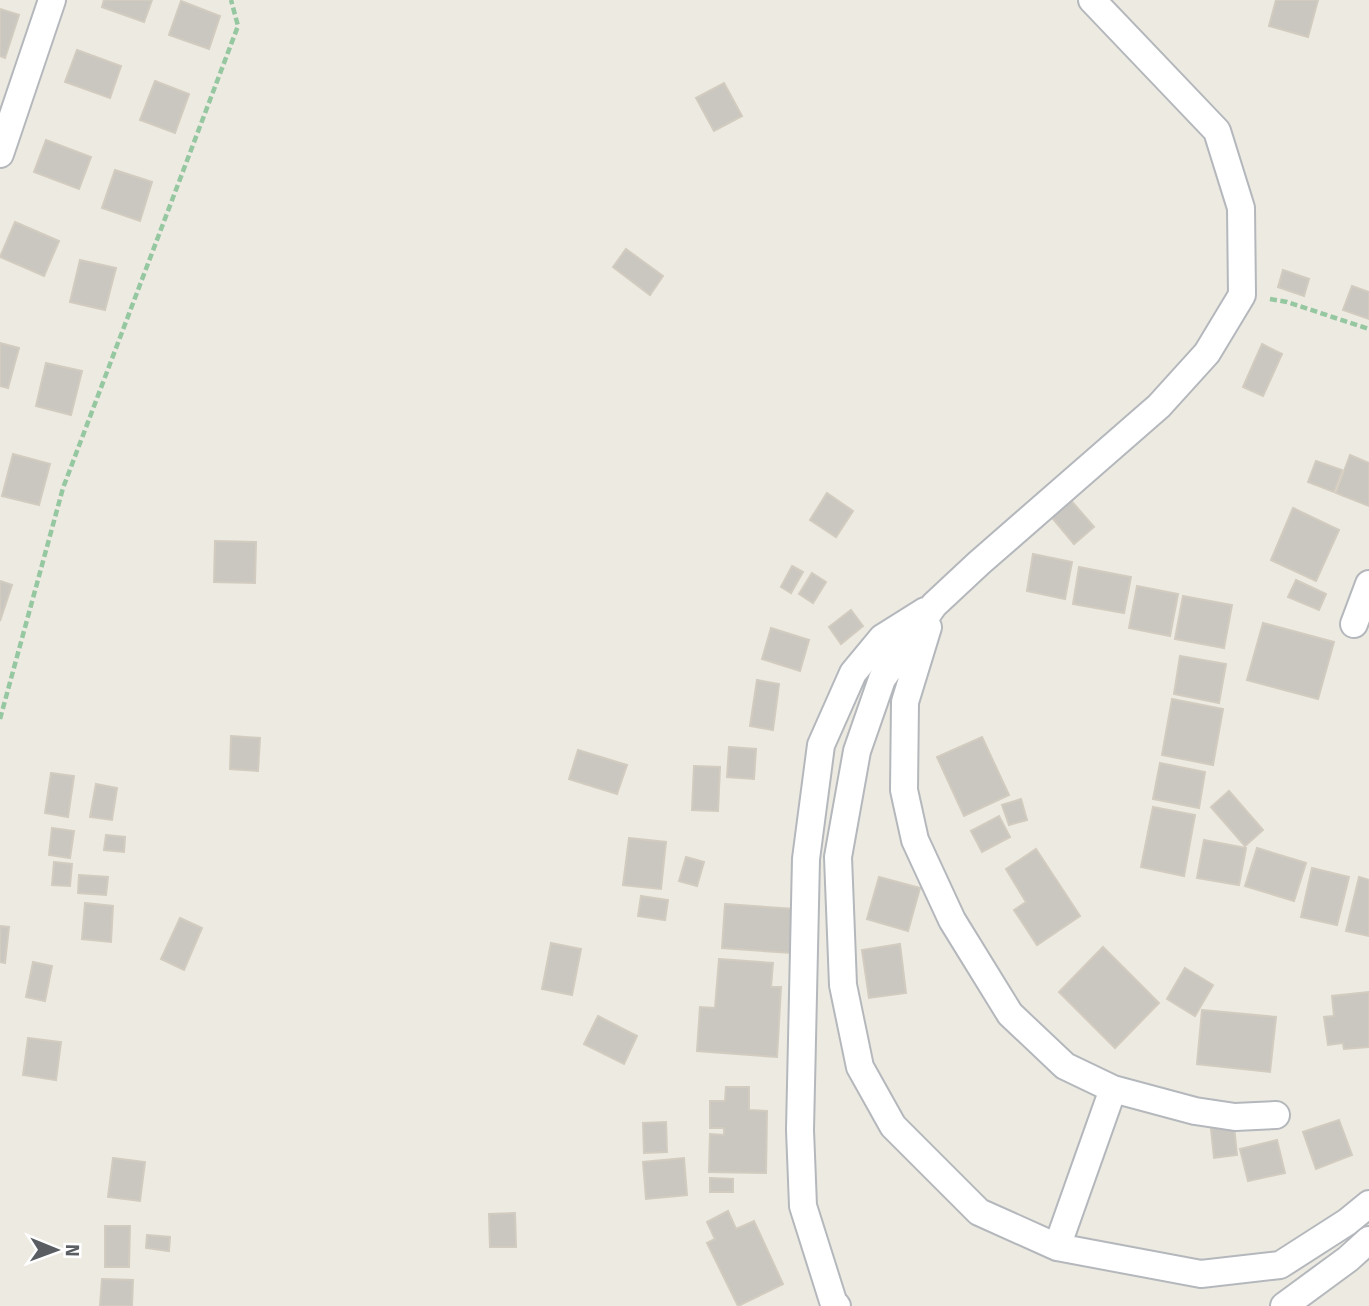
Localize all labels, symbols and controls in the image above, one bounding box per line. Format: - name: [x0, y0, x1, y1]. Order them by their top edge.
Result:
- north arrow: [21, 1215, 91, 1285]
- text: N: [61, 1244, 84, 1257]

